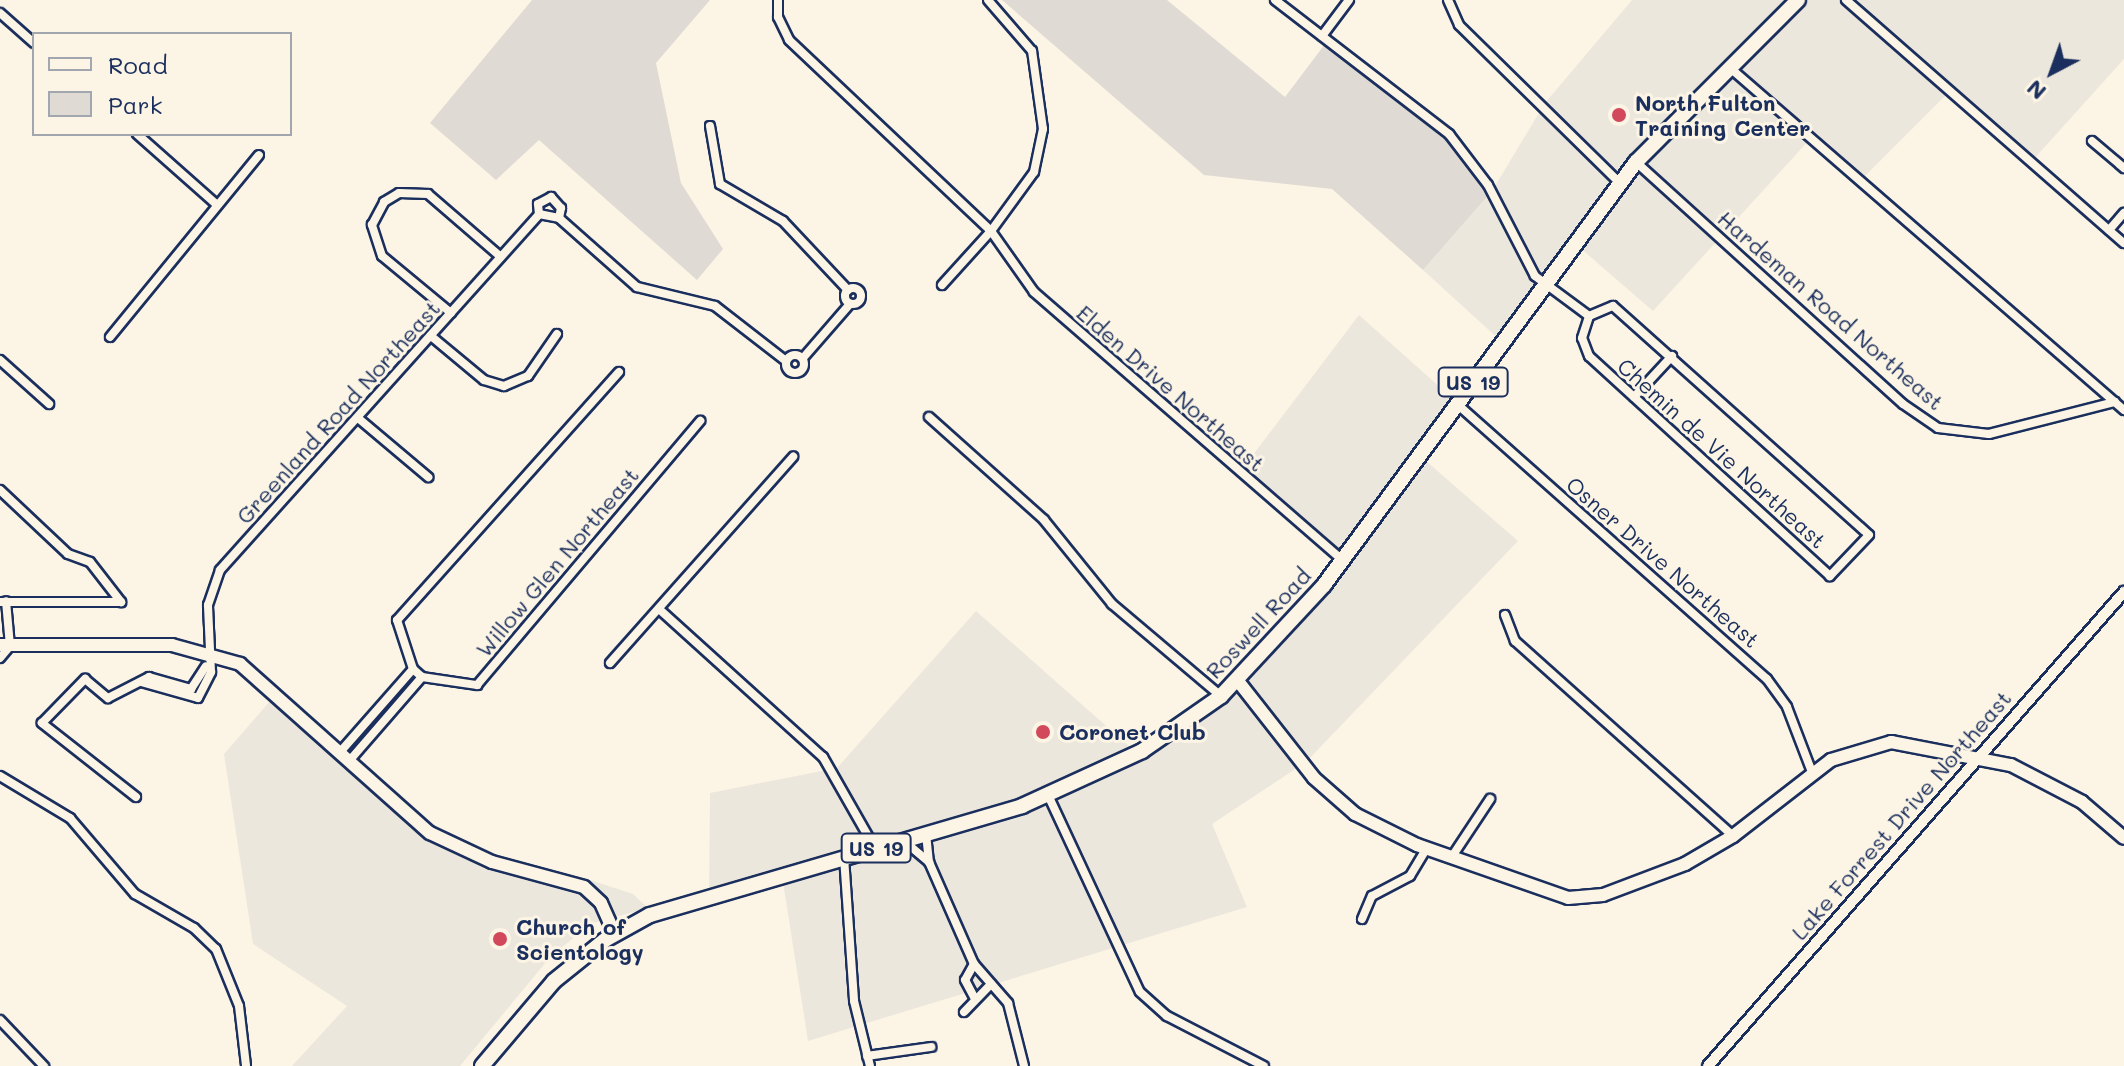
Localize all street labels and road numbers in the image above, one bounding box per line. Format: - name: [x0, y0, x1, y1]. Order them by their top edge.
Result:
- street label: Hardeman Road Northeast: [1713, 205, 1949, 415]
- street label: Greenland Road Northeast: [231, 295, 445, 529]
- street label: Elden Drive Northeast: [1072, 299, 1270, 477]
- street label: Chemin de Vie Northeast: [1612, 352, 1832, 554]
- road number: US 19: [1437, 366, 1509, 398]
- street label: Willow Glen Northeast: [470, 462, 644, 662]
- street label: Osner Drive Northeast: [1561, 471, 1765, 653]
- street label: Roswell Road: [1200, 562, 1316, 684]
- street label: Lake Forrest Drive Northeast: [1786, 685, 2016, 945]
- road number: US 19: [840, 832, 912, 864]

